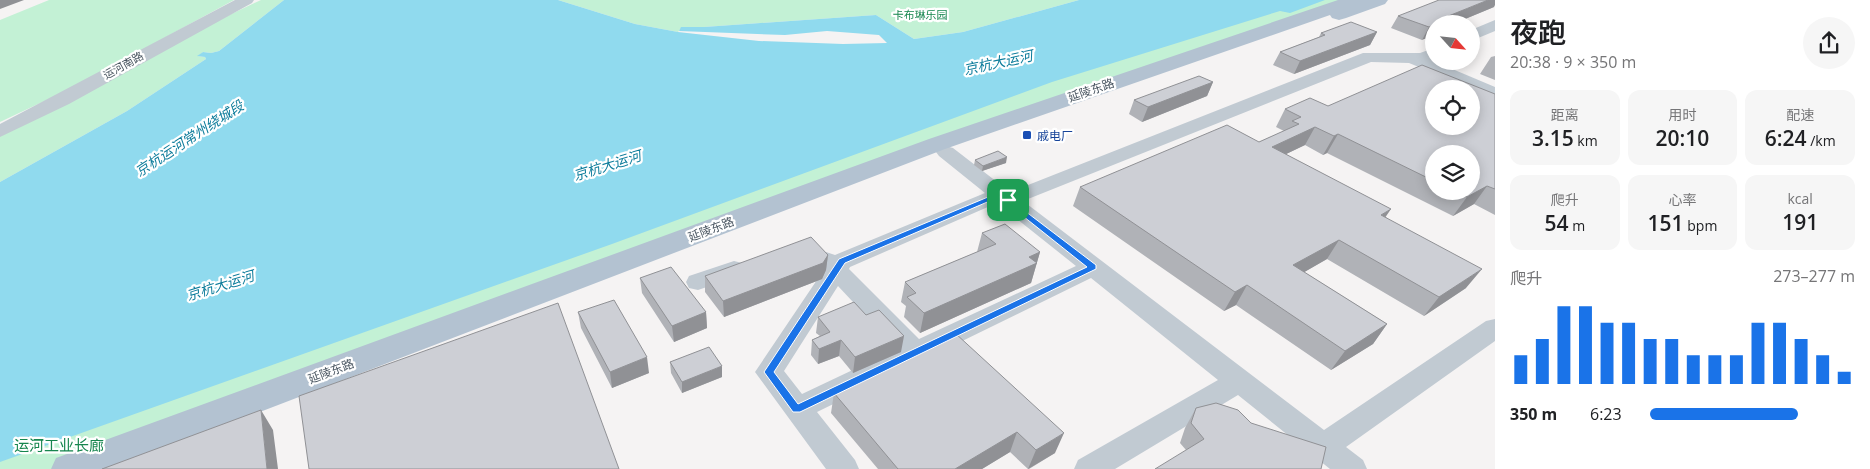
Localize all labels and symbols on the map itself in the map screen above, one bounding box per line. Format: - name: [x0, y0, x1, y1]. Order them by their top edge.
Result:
- park label: 卡布琳乐园: [893, 7, 948, 22]
- north arrow: [1425, 15, 1480, 70]
- water label: 京杭大运河: [962, 45, 1037, 79]
- street label: 运河南路: [100, 48, 146, 82]
- street label: 延陵东路: [1066, 74, 1116, 106]
- water label: 京杭运河常州绕城段: [131, 95, 249, 180]
- place label: 戚电厂: [1037, 127, 1073, 144]
- marker: 戚电厂: [1021, 129, 1033, 141]
- water label: 京杭大运河: [571, 145, 646, 184]
- pin: [987, 179, 1029, 221]
- street label: 延陵东路: [686, 212, 736, 246]
- water label: 京杭大运河: [184, 265, 259, 304]
- street label: 延陵东路: [306, 354, 356, 388]
- park label: 运河工业长廊: [14, 435, 104, 455]

